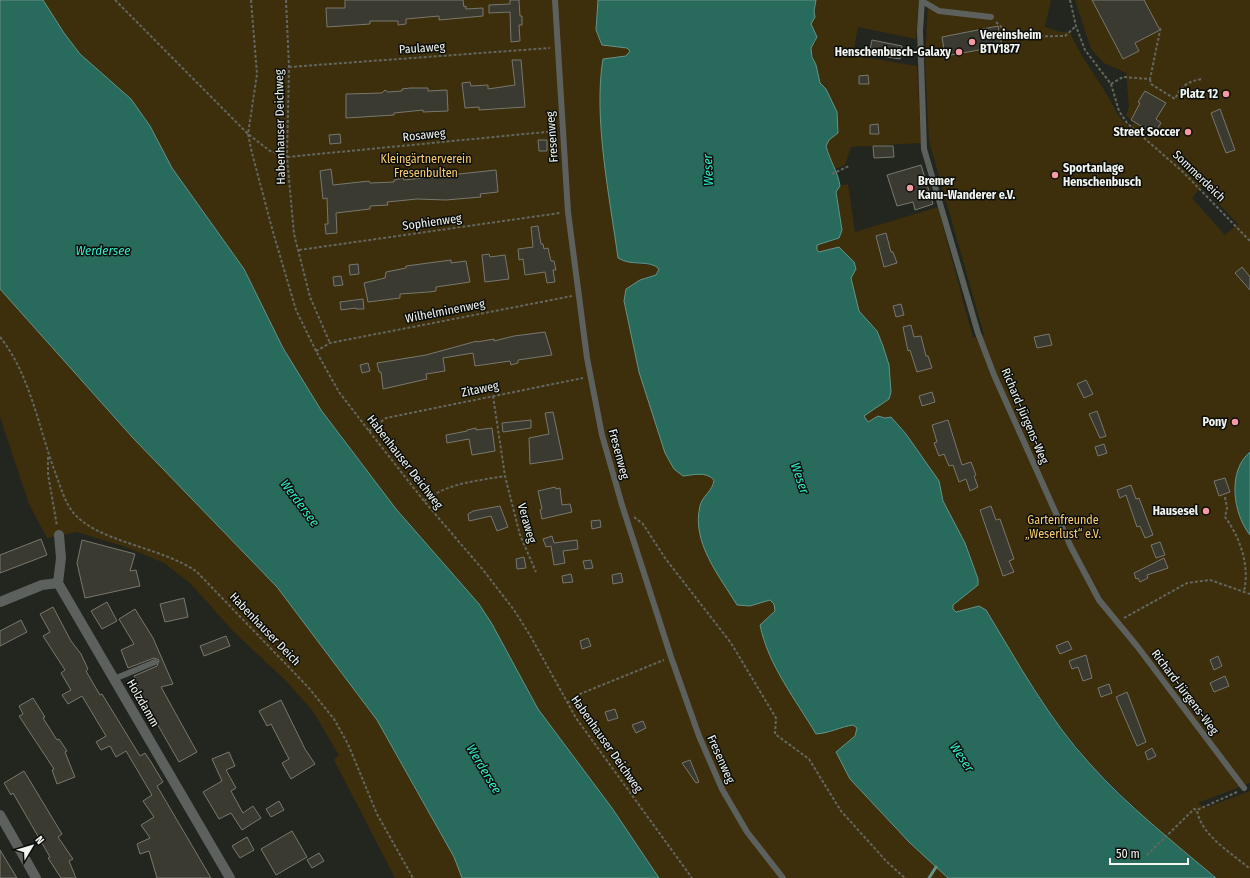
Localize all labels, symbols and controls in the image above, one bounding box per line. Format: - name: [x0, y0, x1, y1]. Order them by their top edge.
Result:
- place label: Vereinsheim BTV1877: [979, 28, 1042, 56]
- marker: Vereinsheim BTV1877: [967, 37, 977, 47]
- street label: Paulaweg: [398, 39, 446, 57]
- place label: Henschenbusch-Galaxy: [835, 45, 951, 59]
- marker: Henschenbusch-Galaxy: [954, 47, 964, 57]
- street label: Habenhauser Deichweg: [272, 69, 288, 185]
- place label: Platz 12: [1180, 87, 1218, 101]
- marker: Platz 12: [1221, 89, 1231, 99]
- street label: Fresenweg: [543, 111, 561, 163]
- place label: Street Soccer: [1114, 125, 1181, 139]
- street label: Rosaweg: [402, 126, 446, 144]
- marker: Street Soccer: [1183, 127, 1193, 137]
- street label: Sommerdeich: [1170, 148, 1228, 204]
- park label: Kleingärtnerverein Fresenbulten: [381, 152, 471, 180]
- water label: Weser: [700, 153, 716, 186]
- place label: Sportanlage Henschenbusch: [1063, 161, 1141, 189]
- marker: Sportanlage Henschenbusch: [1050, 170, 1060, 180]
- place label: Bremer Kanu-Wanderer e.V.: [918, 174, 1015, 202]
- marker: Bremer Kanu-Wanderer e.V.: [905, 183, 915, 193]
- street label: Sophienweg: [401, 211, 463, 233]
- water label: Werdersee: [76, 243, 130, 258]
- street label: Wilhelminenweg: [404, 296, 486, 326]
- street label: Richard-Jürgens-Weg: [999, 366, 1052, 466]
- street label: Zitaweg: [460, 378, 500, 400]
- street label: Habenhauser Deichweg: [364, 412, 446, 512]
- place label: Pony: [1202, 415, 1227, 429]
- marker: Pony: [1230, 417, 1240, 427]
- street label: Fresenweg: [606, 427, 633, 481]
- water label: Weser: [788, 460, 812, 496]
- water label: Werdersee: [277, 477, 323, 529]
- street label: Veraweg: [515, 501, 539, 545]
- place label: Hausesel: [1153, 504, 1199, 518]
- marker: Hausesel: [1201, 506, 1211, 516]
- park label: Gartenfreunde „Weserlust“ e.V.: [1025, 513, 1101, 541]
- street label: Habenhauser Deich: [227, 590, 303, 668]
- street label: Richard-Jürgens-Weg: [1149, 647, 1222, 737]
- street label: Holzdamm: [124, 677, 162, 729]
- street label: Habenhauser Deichweg: [568, 693, 646, 795]
- street label: Fresenweg: [704, 733, 738, 786]
- water label: Weser: [947, 740, 977, 775]
- water label: Werdersee: [463, 742, 505, 796]
- north arrow: [12, 826, 52, 866]
- text: N: [32, 834, 47, 847]
- scale bar: [1110, 840, 1188, 866]
- text: 50 m: [1116, 847, 1140, 861]

